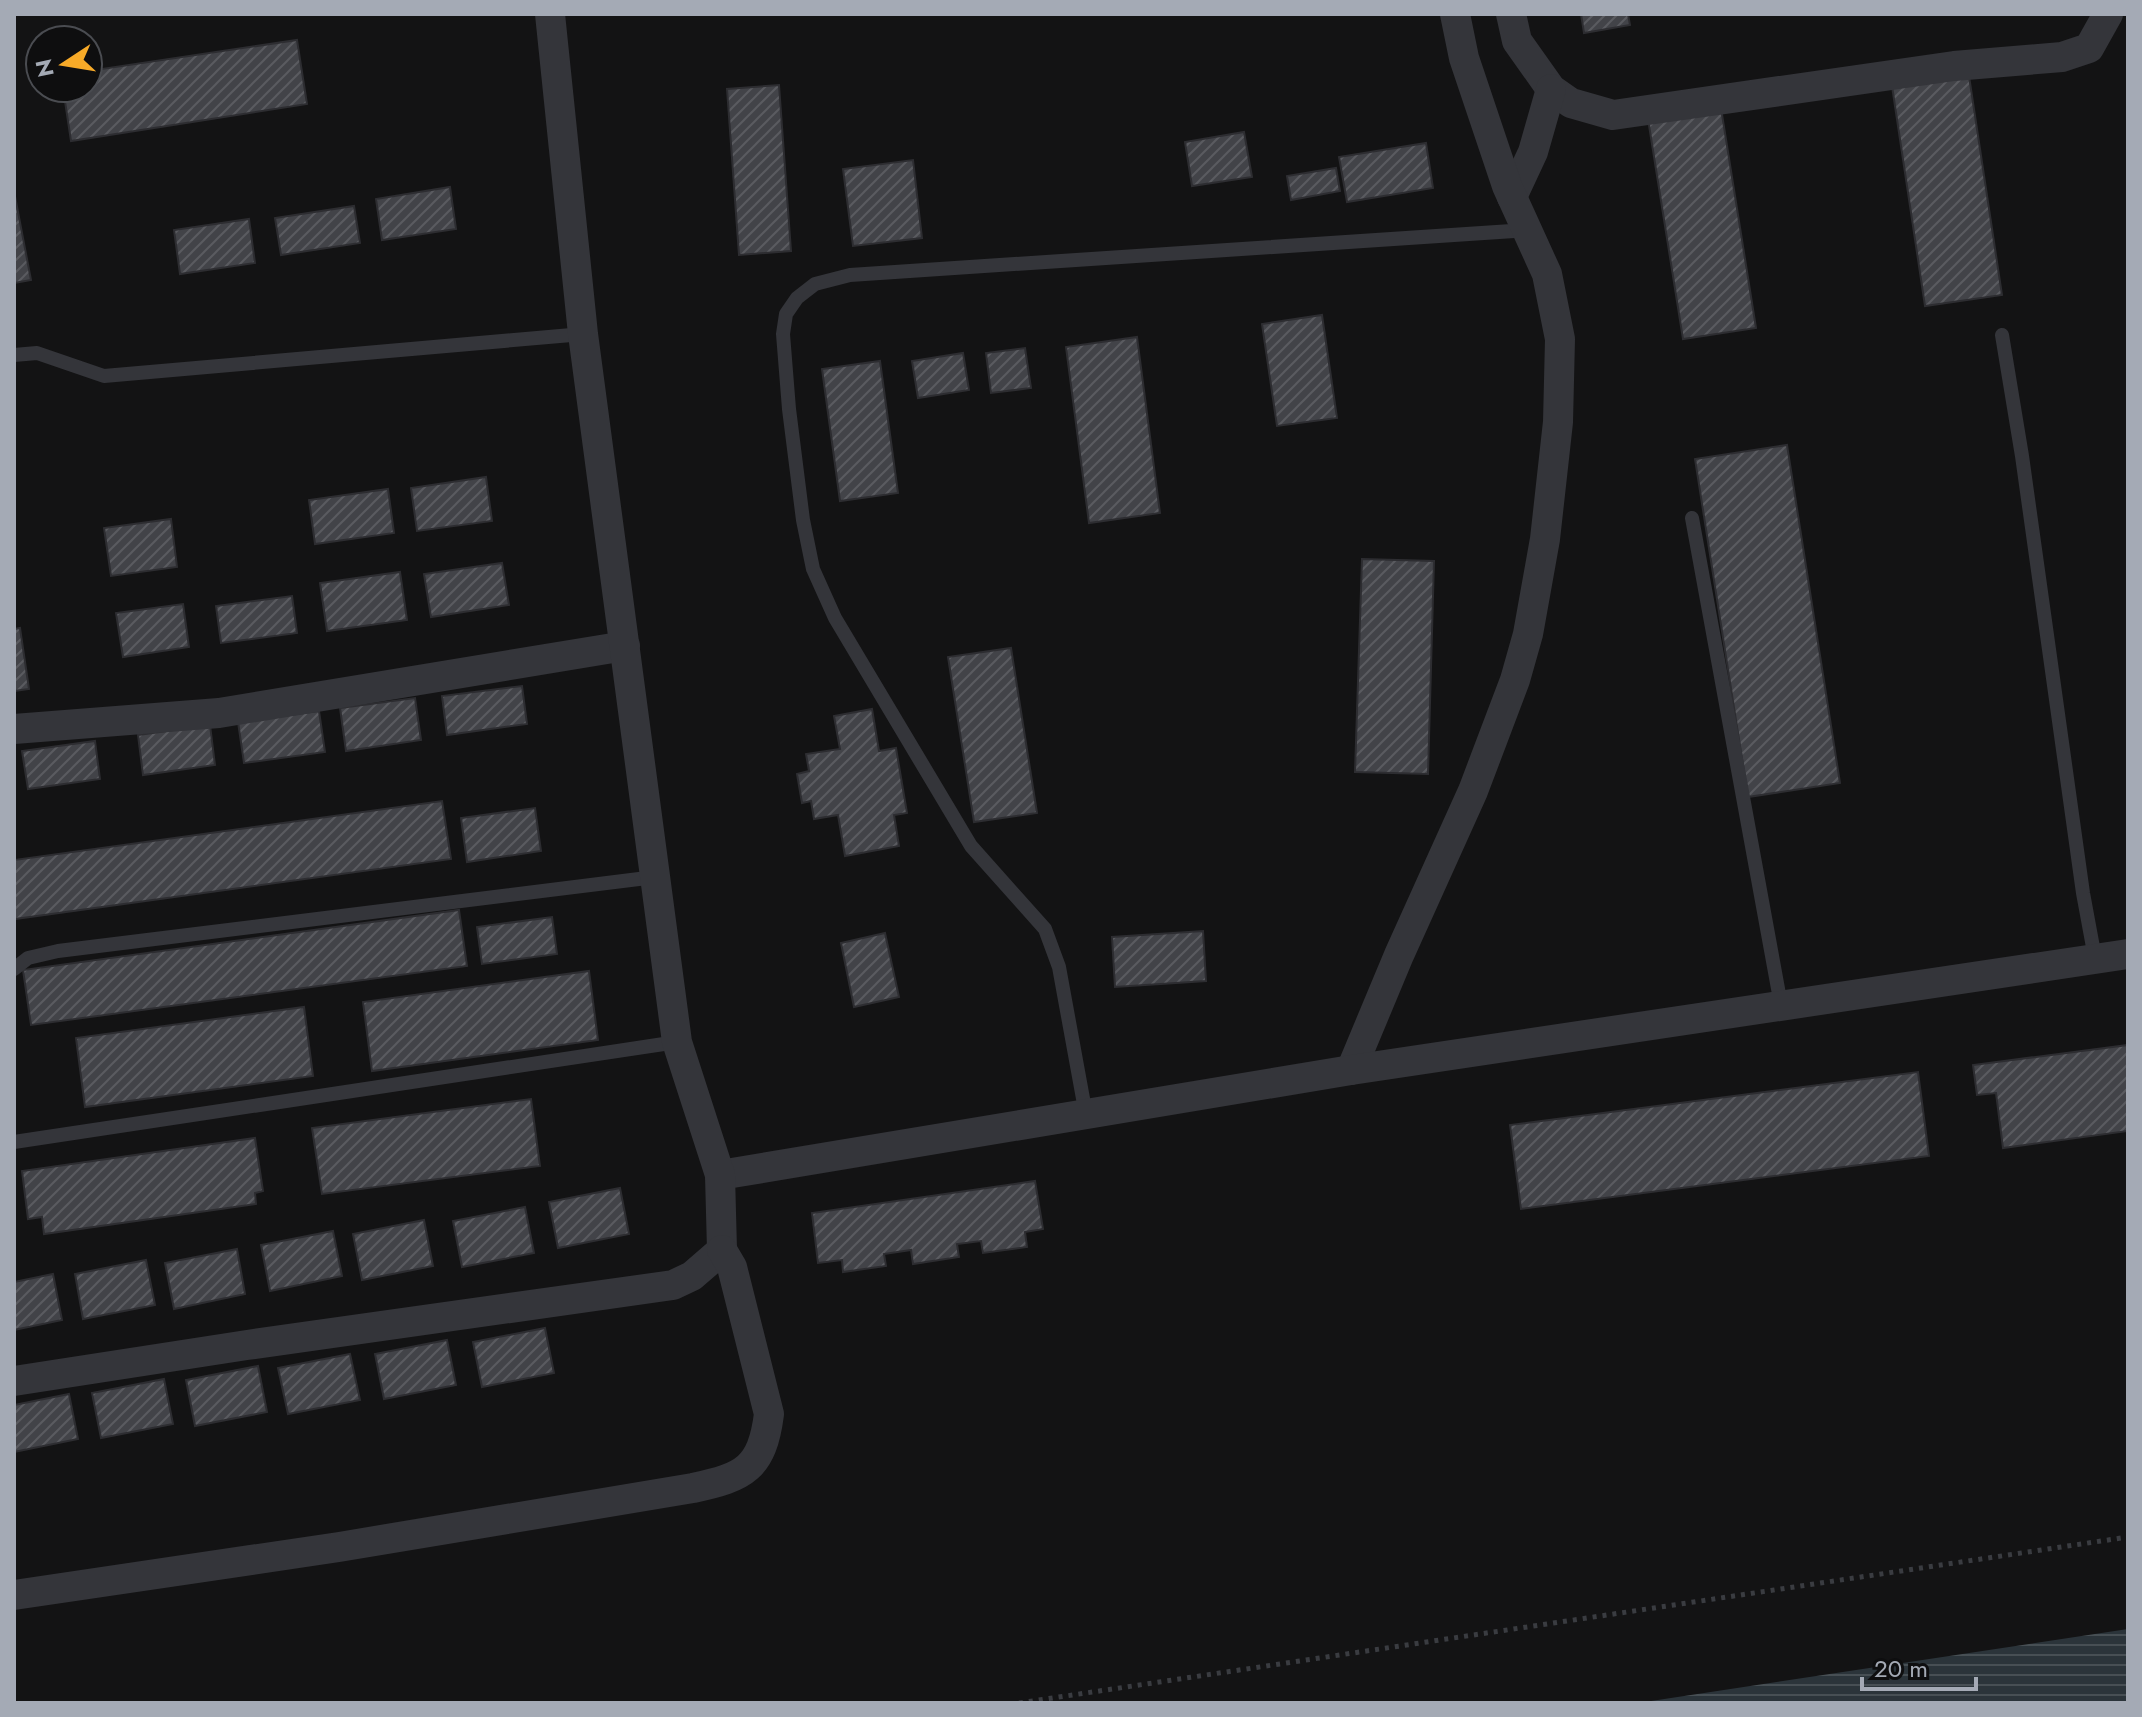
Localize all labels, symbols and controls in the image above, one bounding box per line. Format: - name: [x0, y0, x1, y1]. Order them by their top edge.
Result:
- north arrow: [24, 24, 104, 104]
- text: N: [27, 56, 62, 80]
- scale bar: [1862, 1641, 1976, 1691]
- text: 20 m: [1874, 1651, 1928, 1686]

